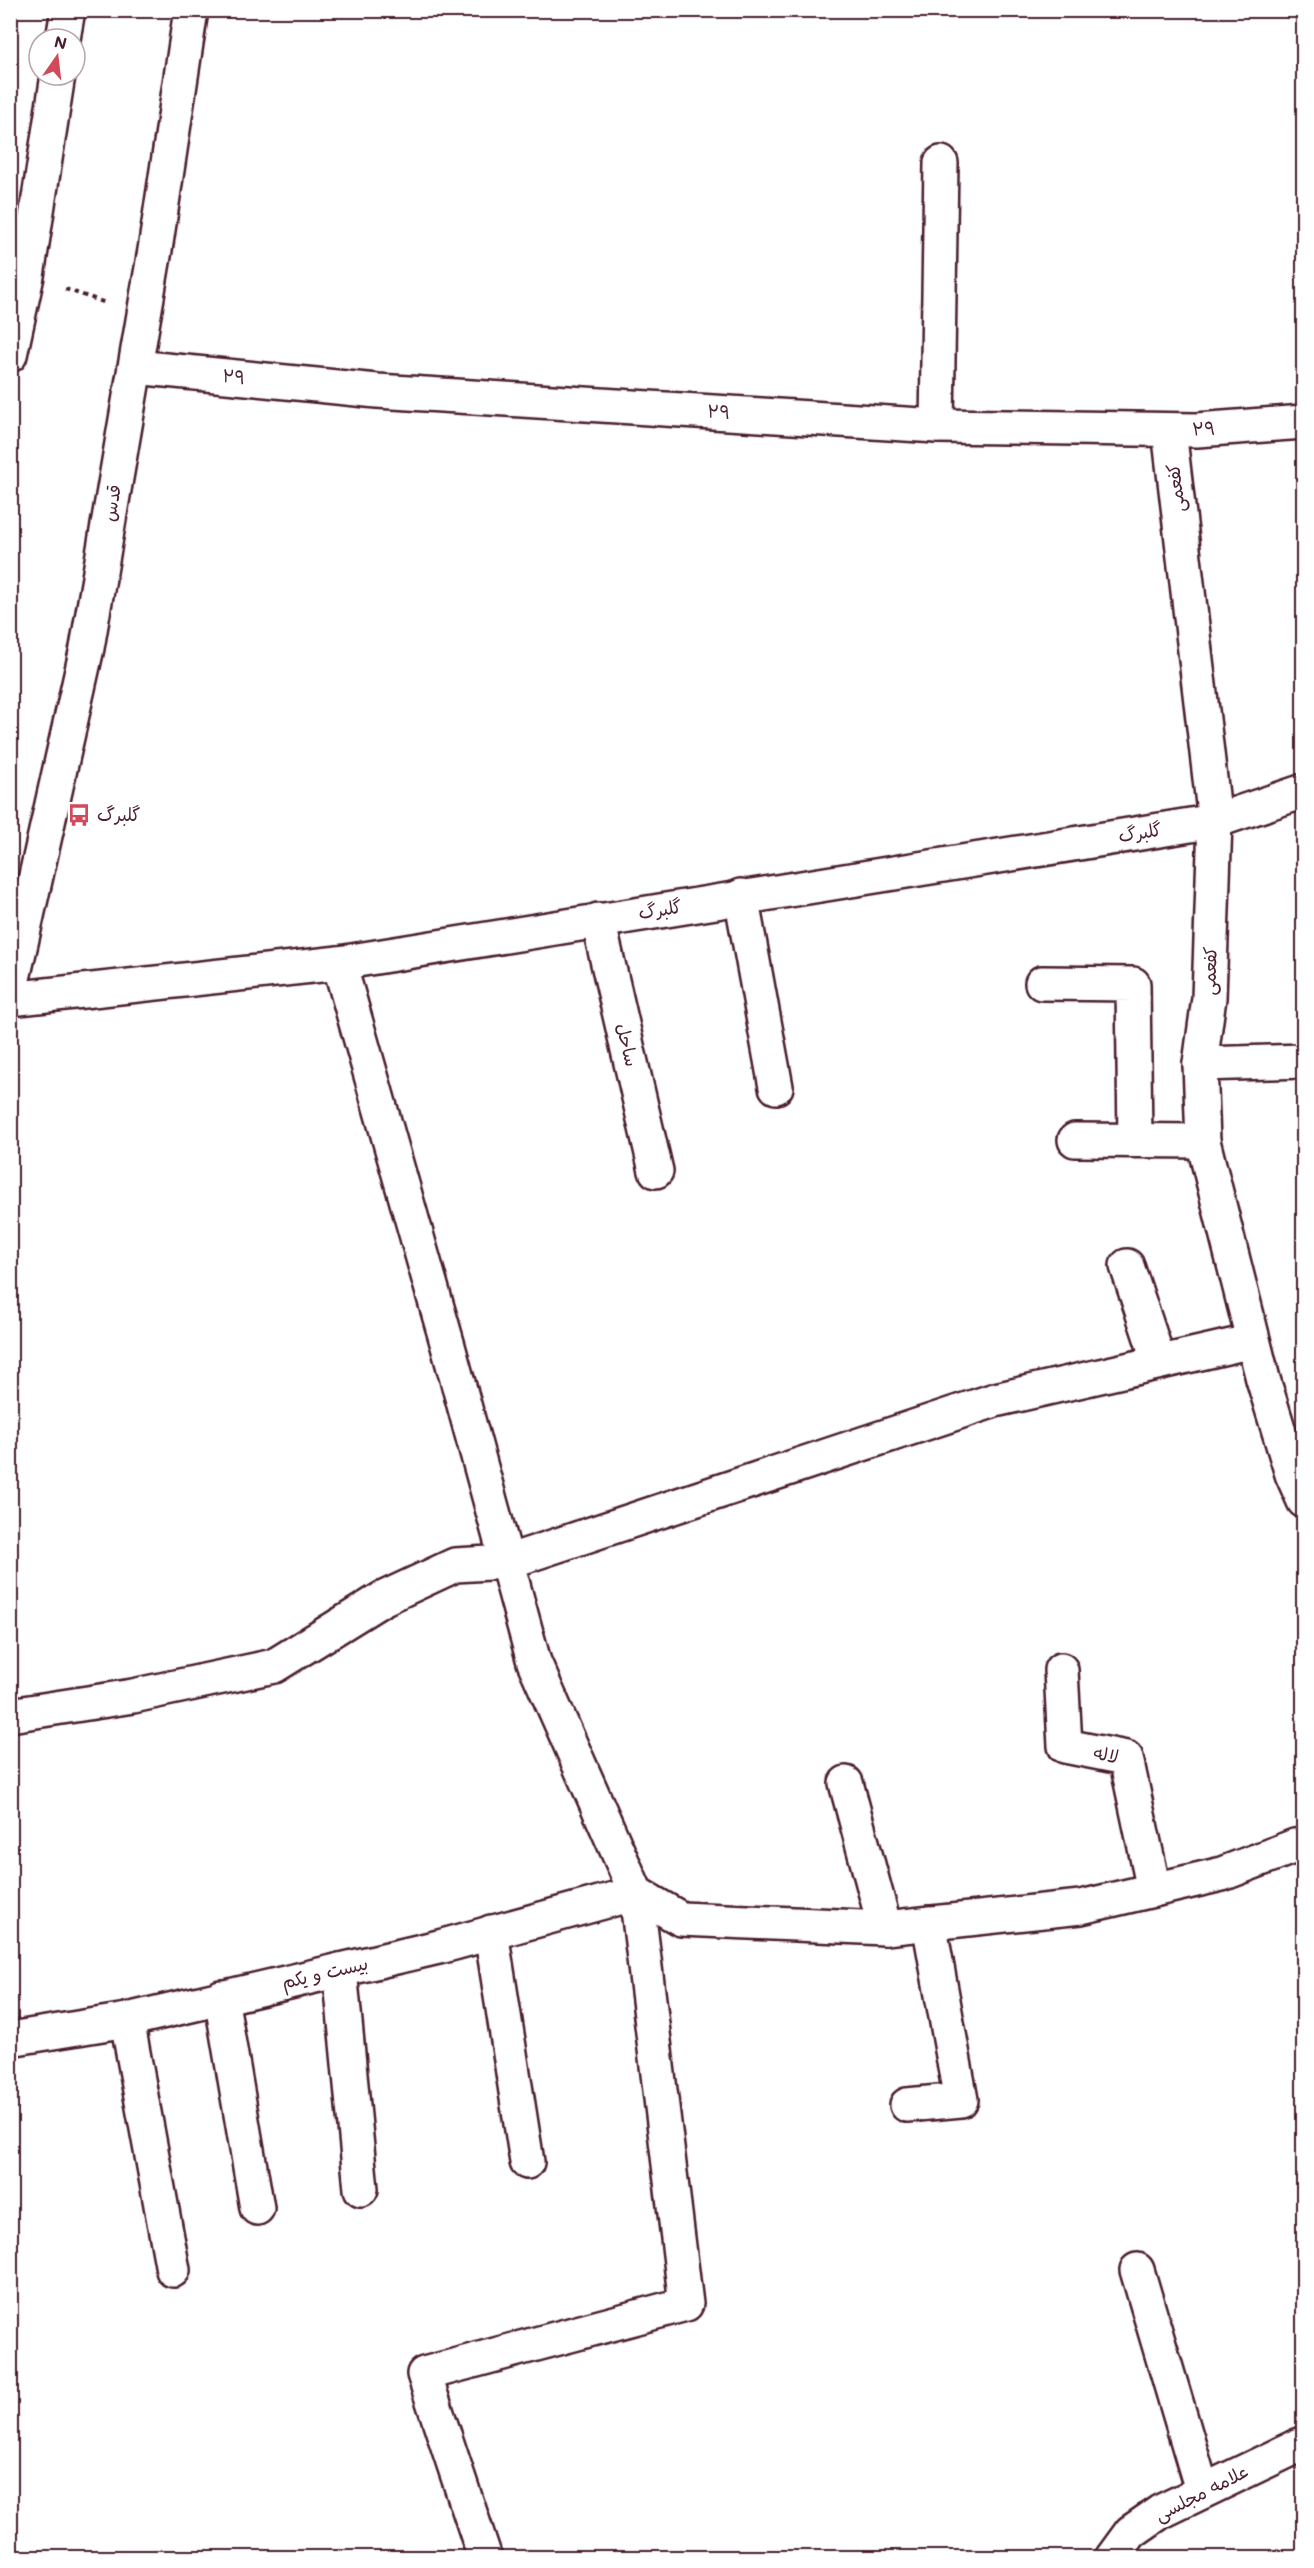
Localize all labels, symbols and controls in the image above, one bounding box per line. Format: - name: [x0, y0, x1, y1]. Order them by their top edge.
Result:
- north arrow: [27, 27, 87, 87]
- text: N: [52, 30, 69, 54]
- street label: ۲۹: [221, 363, 247, 389]
- street label: ۲۹: [707, 398, 732, 424]
- street label: ۲۹: [1192, 415, 1216, 441]
- street label: کفعمی: [1160, 462, 1190, 514]
- street label: قدس: [96, 483, 126, 523]
- bus stop icon: گلبرگ: [66, 802, 92, 828]
- place label: گلبرگ: [97, 802, 141, 826]
- street label: گلبرگ: [1116, 817, 1163, 847]
- street label: گلبرگ: [636, 894, 683, 924]
- street label: کفعمی: [1196, 946, 1222, 996]
- street label: ساحل: [611, 1021, 645, 1069]
- street label: لاله: [1091, 1740, 1121, 1768]
- street label: بیست و یکم: [279, 1950, 371, 1997]
- street label: علامه مجلسی: [1150, 2458, 1253, 2526]

